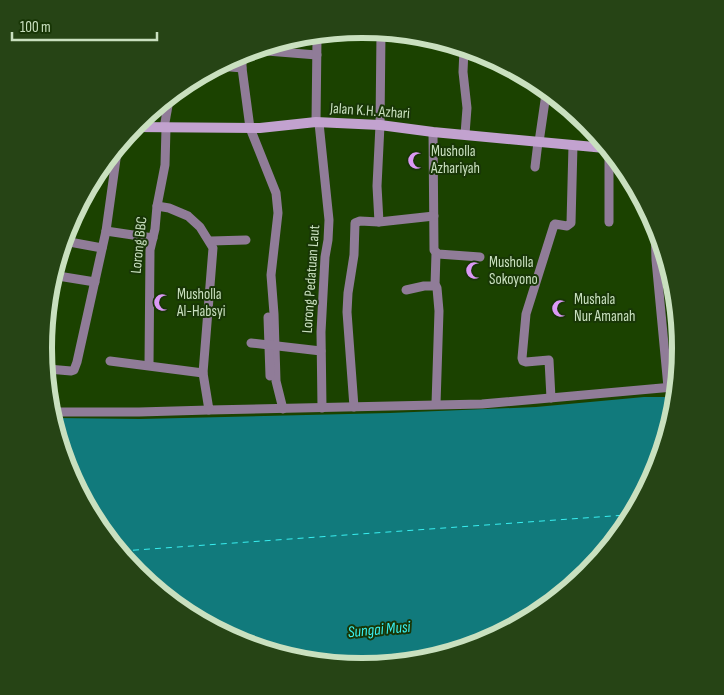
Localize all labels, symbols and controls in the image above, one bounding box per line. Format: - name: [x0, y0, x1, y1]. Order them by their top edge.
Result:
- scale bar: [12, 10, 158, 42]
- text: 100 m: [20, 18, 51, 37]
- street label: Jalan K.H. Azhari: [328, 99, 411, 123]
- place label: Musholla Azhariyah: [430, 142, 480, 178]
- mosque icon: Musholla Azhariyah: [407, 150, 427, 170]
- street label: Lorong BBC: [127, 215, 151, 275]
- street label: Lorong Pedatuan Laut: [298, 224, 324, 334]
- place label: Musholla Sokoyono: [489, 253, 538, 289]
- mosque icon: Musholla Sokoyono: [465, 261, 485, 281]
- place label: Musholla Al-Habsyi: [176, 285, 226, 321]
- place label: Mushala Nur Amanah: [574, 290, 635, 326]
- mosque icon: Musholla Al-Habsyi: [153, 293, 173, 313]
- mosque icon: Mushala Nur Amanah: [550, 298, 570, 318]
- water label: Sungai Musi: [347, 618, 412, 642]

